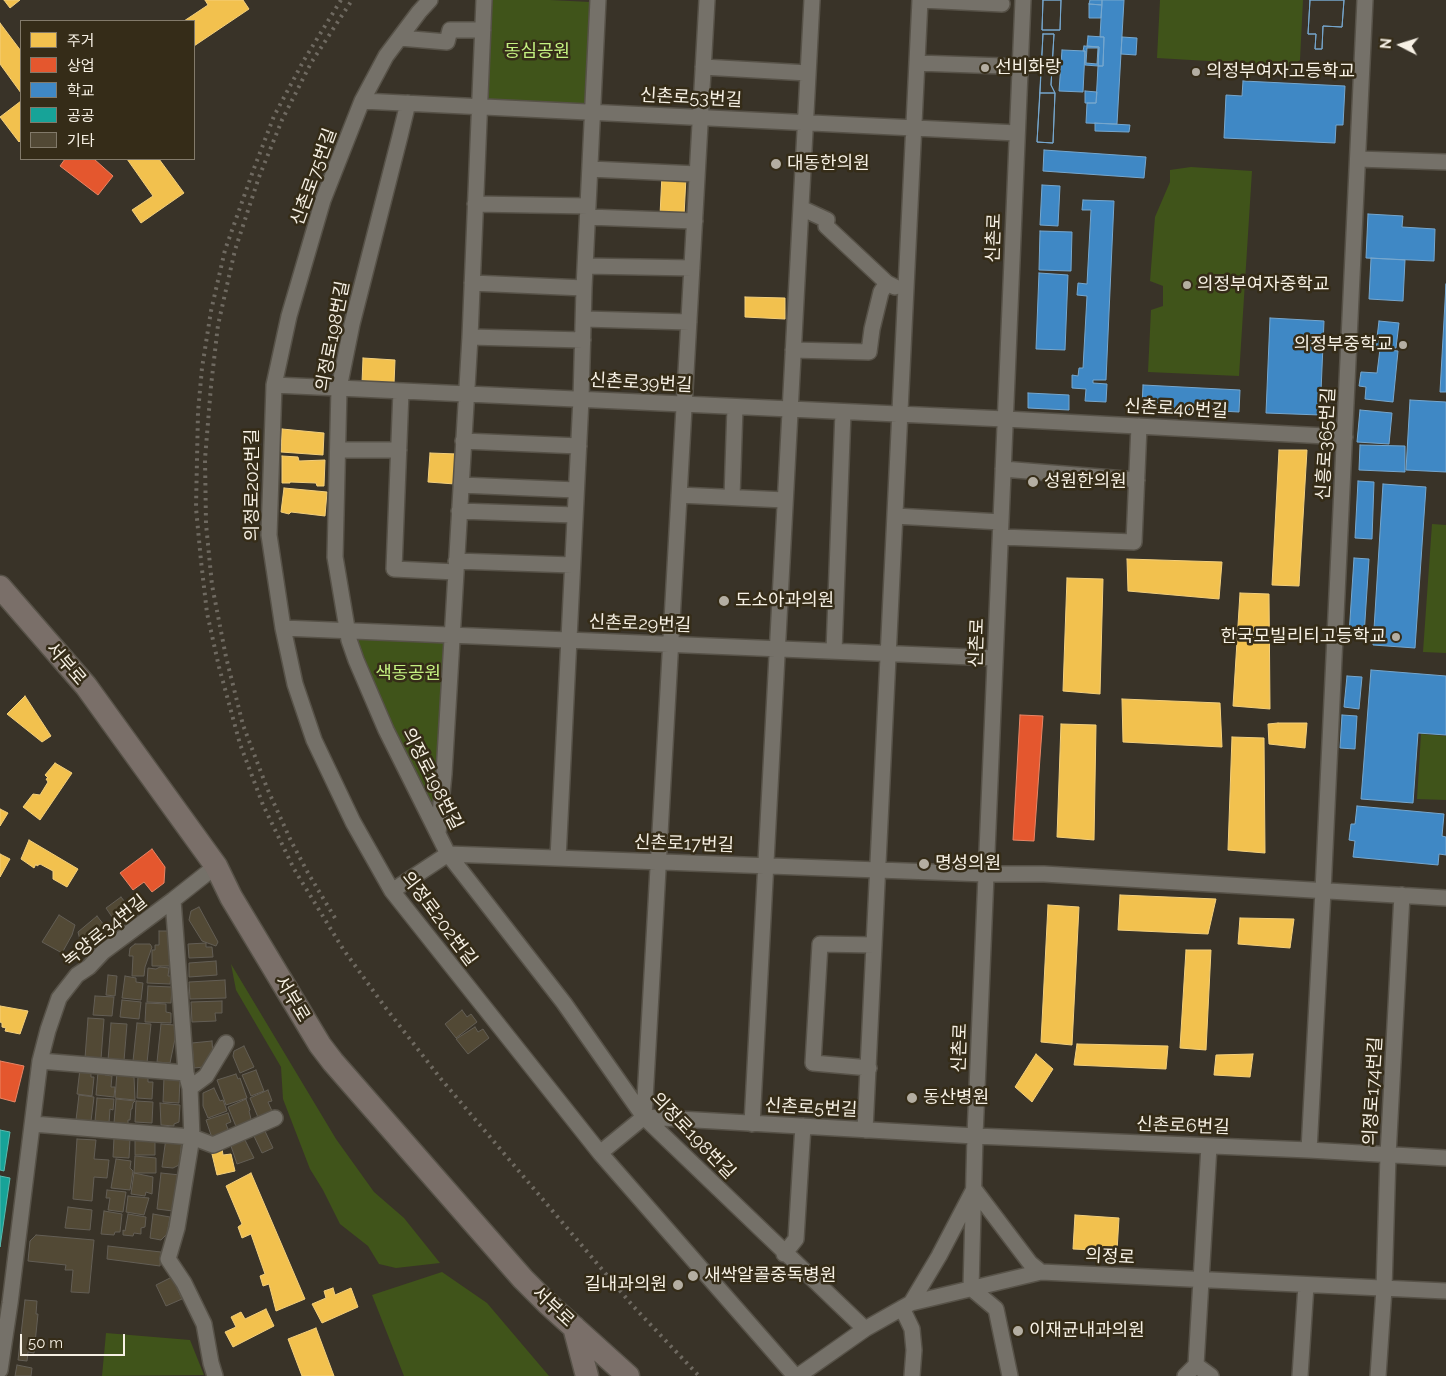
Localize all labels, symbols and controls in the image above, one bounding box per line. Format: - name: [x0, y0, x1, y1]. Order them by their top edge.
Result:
- legend: [20, 20, 195, 160]
- north arrow: [1376, 20, 1426, 70]
- text: 주거: [67, 32, 95, 50]
- text: N: [1378, 38, 1394, 50]
- park label: 동심공원: [504, 41, 570, 63]
- text: 상업: [67, 57, 95, 75]
- place label: 선비화랑: [995, 57, 1061, 79]
- place label: 의정부여자고등학교: [1206, 61, 1355, 83]
- marker: 선비화랑: [979, 62, 991, 74]
- marker: 의정부여자고등학교: [1190, 66, 1202, 78]
- text: 학교: [67, 82, 95, 100]
- street label: 신촌로53번길: [639, 85, 743, 111]
- text: 공공: [67, 107, 95, 125]
- street label: 신촌로75번길: [286, 125, 342, 229]
- text: 기타: [67, 132, 95, 150]
- place label: 대동한의원: [787, 153, 870, 175]
- marker: 대동한의원: [769, 157, 783, 171]
- street label: 신촌로: [982, 213, 1006, 263]
- place label: 의정부여자중학교: [1197, 274, 1329, 296]
- street label: 의정로198번길: [312, 279, 354, 393]
- marker: 의정부여자중학교: [1181, 279, 1193, 291]
- place label: 의정부중학교: [1294, 334, 1393, 356]
- marker: 의정부중학교: [1397, 339, 1409, 351]
- street label: 신촌로39번길: [589, 370, 693, 396]
- street label: 신흥로365번길: [1312, 387, 1340, 501]
- street label: 신촌로40번길: [1124, 396, 1228, 422]
- street label: 의정로202번길: [242, 429, 264, 541]
- place label: 성원한의원: [1044, 471, 1127, 493]
- marker: 성원한의원: [1026, 475, 1040, 489]
- place label: 도소아과의원: [735, 590, 834, 612]
- marker: 도소아과의원: [717, 594, 731, 608]
- street label: 신촌로29번길: [588, 611, 692, 637]
- street label: 신촌로: [965, 618, 989, 668]
- place label: 한국모빌리티고등학교: [1220, 626, 1386, 648]
- marker: 한국모빌리티고등학교: [1390, 631, 1402, 643]
- street label: 서부로: [42, 638, 90, 690]
- park label: 색동공원: [375, 663, 441, 685]
- street label: 의정로198번길: [397, 724, 467, 834]
- street label: 신촌로17번길: [634, 831, 734, 857]
- place label: 명성의원: [935, 853, 1001, 875]
- marker: 명성의원: [917, 857, 931, 871]
- street label: 의정로202번길: [397, 868, 481, 970]
- street label: 녹양로34번길: [58, 890, 152, 972]
- street label: 서부로: [270, 972, 314, 1026]
- street label: 신촌로: [948, 1023, 972, 1073]
- street label: 의정로174번길: [1359, 1036, 1387, 1146]
- place label: 동산병원: [923, 1087, 989, 1109]
- street label: 의정로198번길: [646, 1088, 740, 1184]
- marker: 동산병원: [905, 1091, 919, 1105]
- street label: 신촌로5번길: [764, 1095, 858, 1121]
- street label: 신촌로6번길: [1136, 1114, 1230, 1138]
- street label: 의정로: [1085, 1245, 1135, 1269]
- place label: 새싹알콜중독병원: [704, 1265, 836, 1287]
- marker: 새싹알콜중독병원: [686, 1269, 700, 1283]
- place label: 길내과의원: [584, 1274, 667, 1296]
- marker: 길내과의원: [671, 1278, 685, 1292]
- street label: 서부로: [527, 1282, 579, 1332]
- place label: 이재균내과의원: [1029, 1320, 1145, 1342]
- scale bar: [22, 1324, 128, 1356]
- marker: 이재균내과의원: [1011, 1324, 1025, 1338]
- text: 50 m: [28, 1334, 63, 1352]

